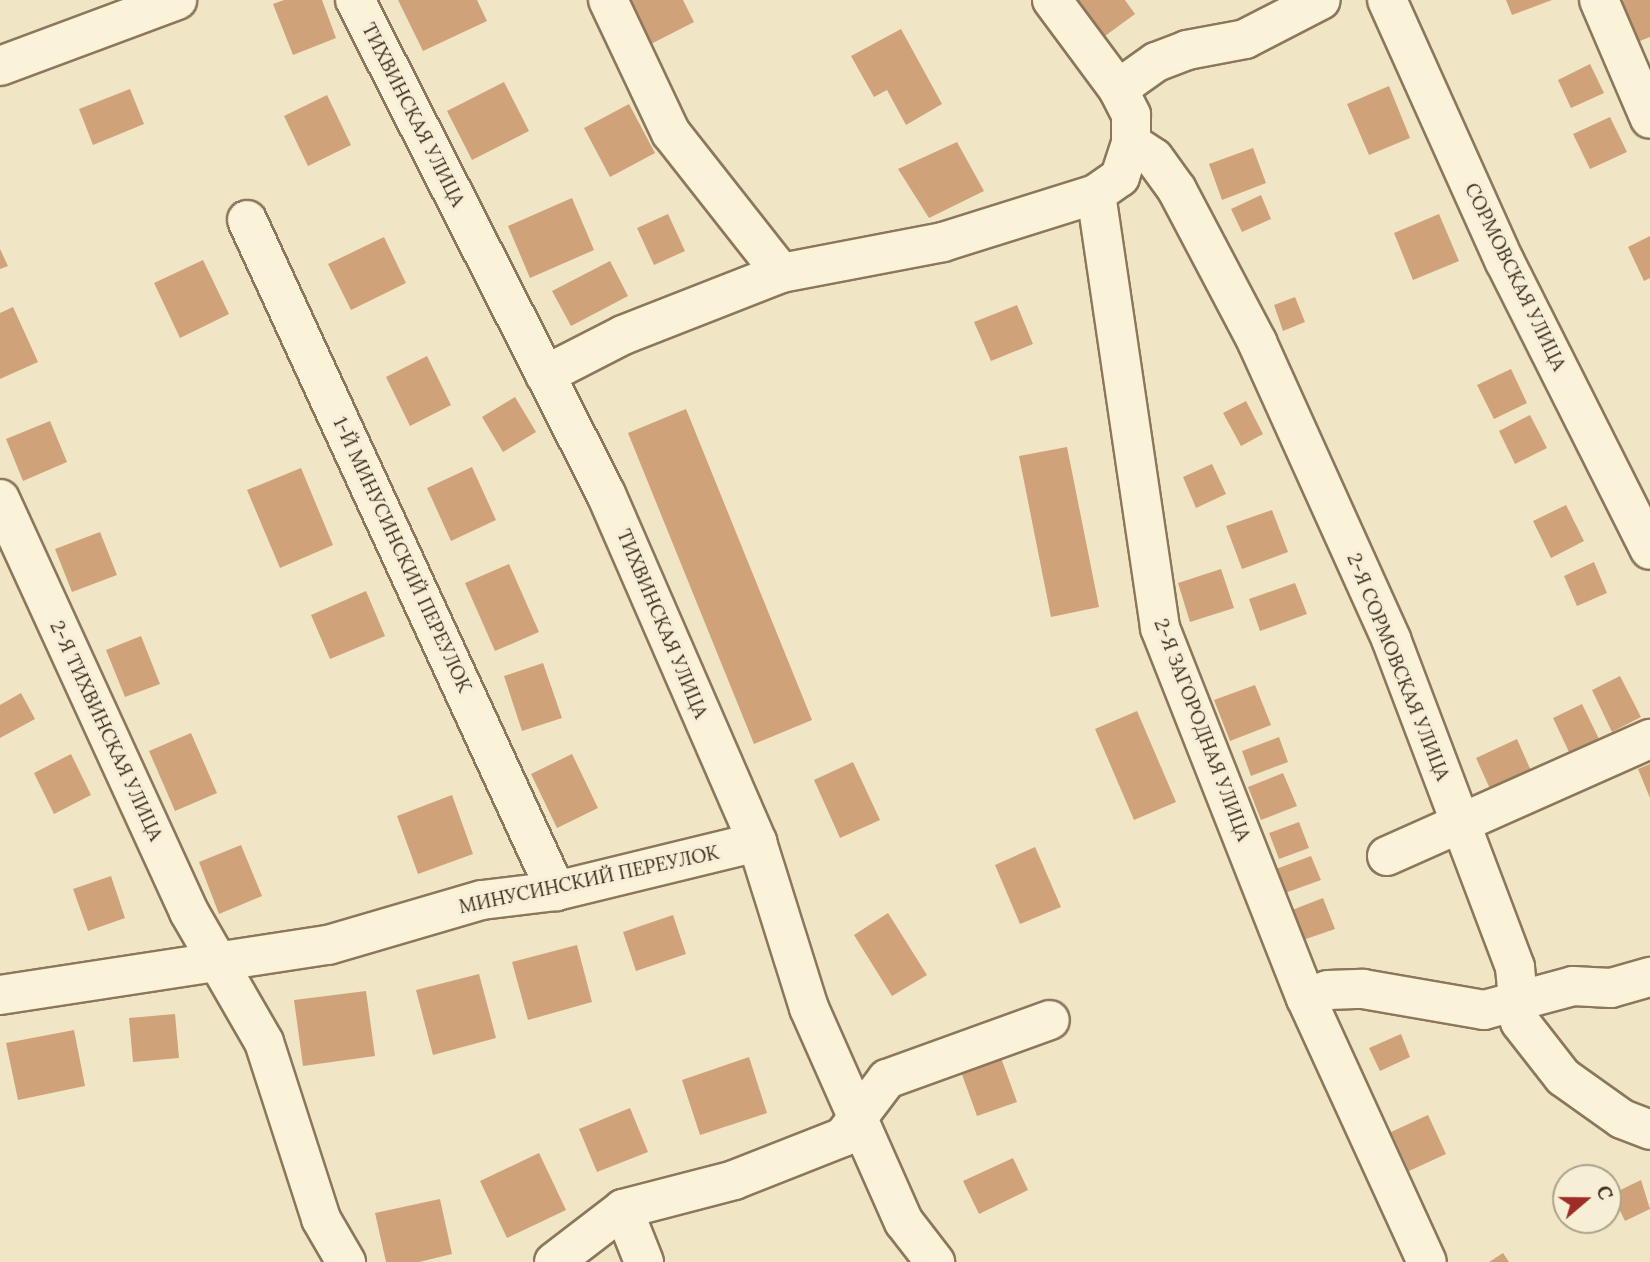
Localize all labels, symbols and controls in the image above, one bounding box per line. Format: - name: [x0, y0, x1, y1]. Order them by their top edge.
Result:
- street label: ТИХВИНСКАЯ УЛИЦА: [357, 19, 469, 211]
- street label: СОРМОВСКАЯ УЛИЦА: [1460, 179, 1570, 375]
- street label: 1-Й МИНУСИНСКИЙ ПЕРЕУЛОК: [328, 414, 476, 696]
- street label: ТИХВИНСКАЯ УЛИЦА: [612, 526, 712, 722]
- street label: 2-Я СОРМОВСКАЯ УЛИЦА: [1342, 550, 1454, 784]
- street label: 2-Я ЗАГОРОДНАЯ УЛИЦА: [1149, 616, 1255, 844]
- street label: 2-Я ТИХВИНСКАЯ УЛИЦА: [45, 617, 167, 845]
- street label: МИНУСИНСКИЙ ПЕРЕУЛОК: [457, 841, 721, 919]
- north arrow: [1552, 1164, 1622, 1234]
- text: С: [1591, 1182, 1618, 1203]

